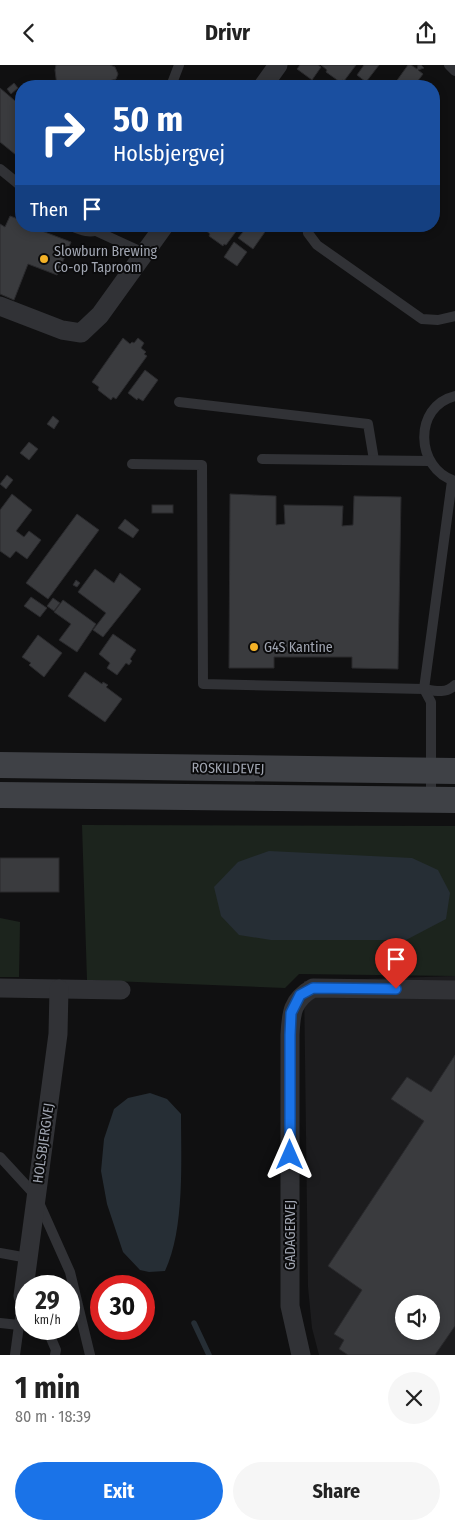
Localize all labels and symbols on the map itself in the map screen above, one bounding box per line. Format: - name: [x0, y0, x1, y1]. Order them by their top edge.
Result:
- place label: Slowburn Brewing Co-op Taproom: [54, 243, 158, 276]
- marker: Slowburn Brewing Co-op Taproom: [38, 253, 50, 265]
- place label: G4S Kantine: [264, 639, 333, 656]
- marker: G4S Kantine: [248, 641, 260, 653]
- street label: ROSKILDEVEJ: [192, 759, 264, 778]
- pin: [375, 938, 417, 989]
- street label: HOLSBJERGVEJ: [29, 1102, 58, 1184]
- position arrow: [263, 1128, 315, 1180]
- street label: GADAGERVEJ: [282, 1200, 299, 1270]
- speed limit sign: 30: [90, 1275, 155, 1340]

